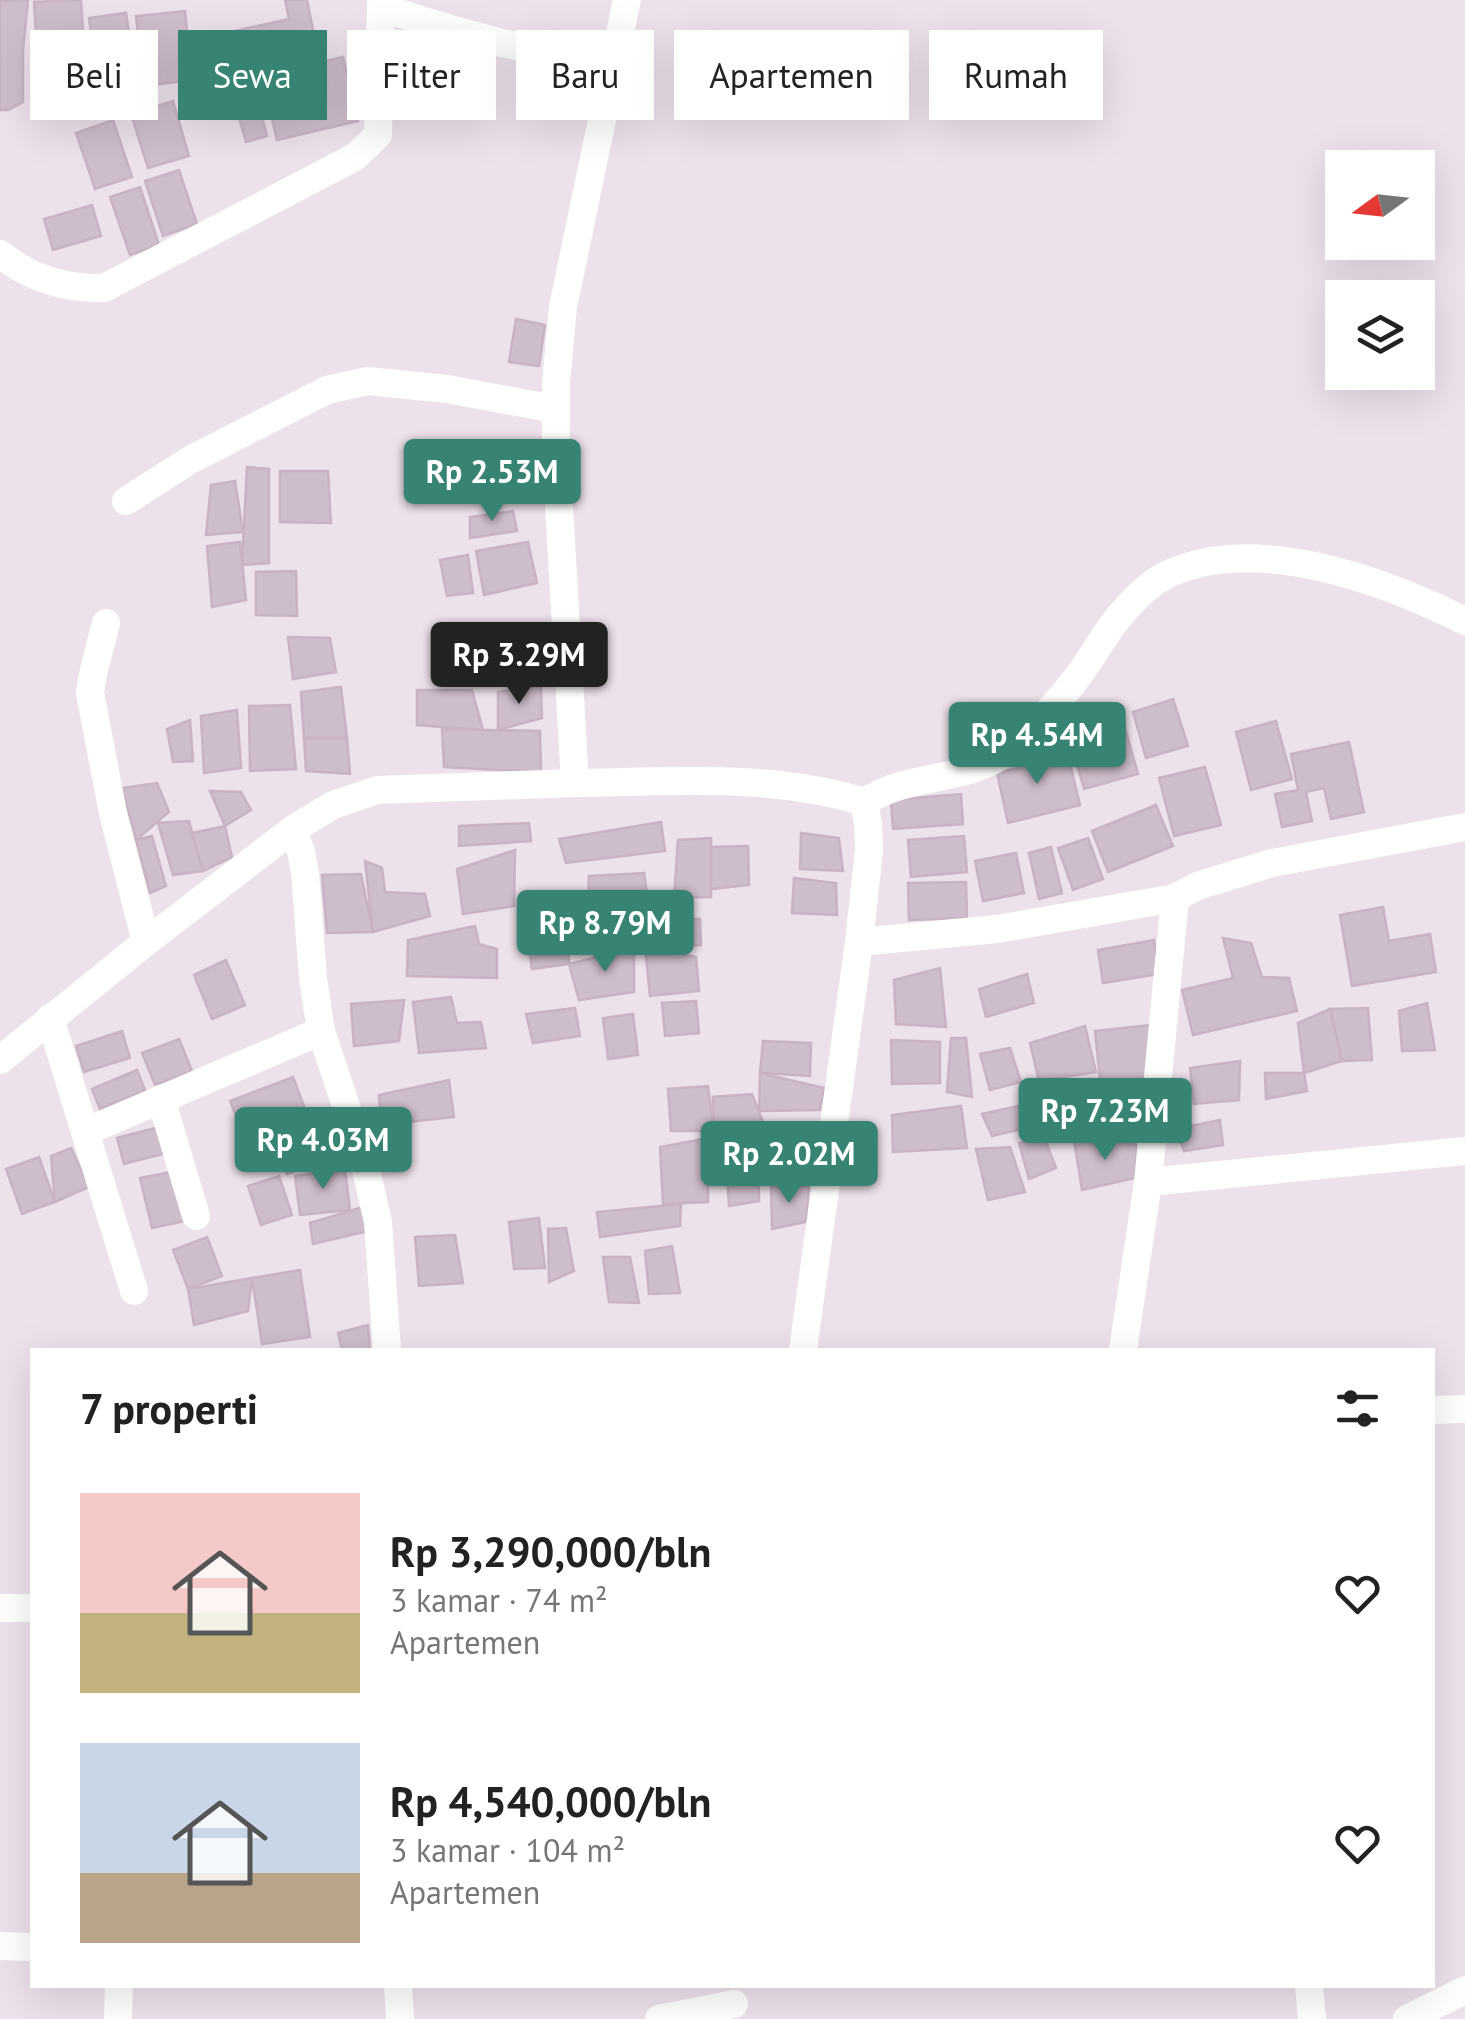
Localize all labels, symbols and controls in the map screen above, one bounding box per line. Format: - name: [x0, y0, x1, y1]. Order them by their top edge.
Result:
- chip: Beli: [30, 30, 158, 120]
- chip: Sewa: [178, 30, 327, 120]
- chip: Filter: [347, 30, 496, 120]
- chip: Baru: [516, 30, 654, 120]
- chip: Apartemen: [674, 30, 909, 120]
- chip: Rumah: [929, 30, 1103, 120]
- north arrow: [1325, 150, 1435, 260]
- map controls: [1325, 150, 1435, 390]
- button: layers: [1325, 280, 1435, 390]
- pin: Rp 2.53M: [389, 439, 595, 524]
- text: Rp 2.53M: [426, 450, 558, 492]
- pin: Rp 3.29M: [416, 622, 622, 707]
- text: Rp 3.29M: [453, 633, 585, 675]
- pin: Rp 4.54M: [934, 702, 1140, 787]
- text: Rp 4.54M: [971, 713, 1103, 755]
- pin: Rp 8.79M: [502, 890, 708, 975]
- text: Rp 8.79M: [539, 901, 671, 943]
- pin: Rp 7.23M: [1002, 1078, 1208, 1163]
- text: Rp 7.23M: [1041, 1089, 1169, 1131]
- pin: Rp 4.03M: [220, 1107, 426, 1192]
- text: Rp 4.03M: [257, 1118, 389, 1160]
- pin: Rp 2.02M: [686, 1121, 892, 1206]
- text: Rp 2.02M: [723, 1132, 855, 1174]
- text: 7 properti: [80, 1381, 258, 1436]
- icon: filters: [1330, 1381, 1385, 1436]
- text: Rp 3,290,000/bln: [390, 1524, 711, 1579]
- icon: home: [160, 1533, 280, 1653]
- icon: heart: [1330, 1566, 1385, 1621]
- text: 3 kamar · 74 m²: [390, 1579, 608, 1621]
- text: Apartemen: [390, 1621, 540, 1663]
- text: Rp 4,540,000/bln: [390, 1774, 711, 1829]
- icon: home: [160, 1783, 280, 1903]
- icon: heart: [1330, 1816, 1385, 1871]
- text: 3 kamar · 104 m²: [390, 1829, 625, 1871]
- text: Apartemen: [390, 1871, 540, 1913]

